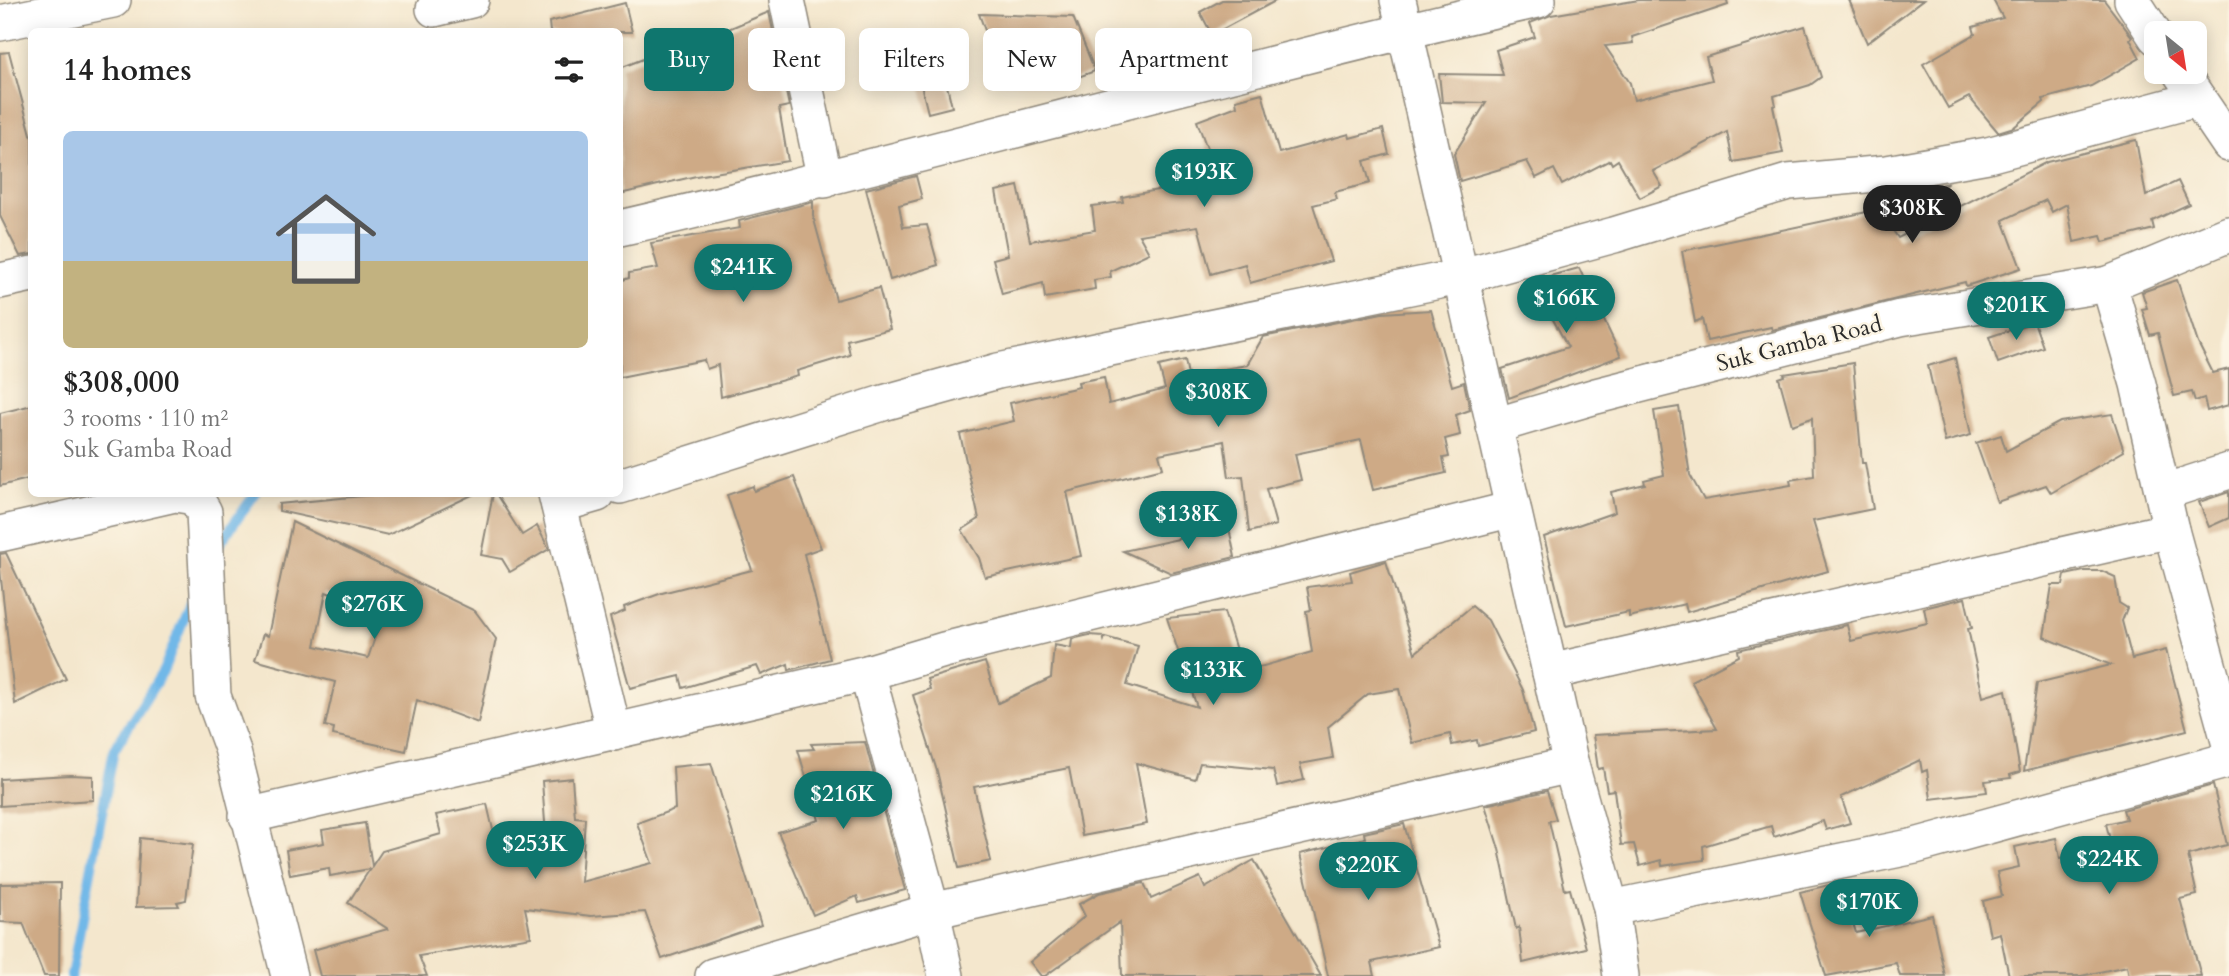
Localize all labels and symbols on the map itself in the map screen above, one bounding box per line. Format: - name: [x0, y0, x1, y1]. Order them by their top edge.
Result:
- north arrow: [2144, 21, 2207, 84]
- pin: $193K: [1155, 150, 1253, 209]
- pin: $308K: [1863, 186, 1961, 245]
- pin: $241K: [694, 244, 792, 304]
- pin: $166K: [1517, 276, 1615, 335]
- pin: $201K: [1967, 282, 2065, 342]
- street label: Suk Gamba Road: [1713, 308, 1886, 379]
- pin: $308K: [1169, 370, 1267, 429]
- pin: $138K: [1139, 491, 1237, 551]
- pin: $276K: [325, 582, 423, 641]
- pin: $133K: [1164, 648, 1262, 707]
- pin: $216K: [794, 772, 892, 831]
- pin: $253K: [486, 822, 584, 881]
- pin: $224K: [2060, 836, 2158, 896]
- pin: $220K: [1319, 842, 1417, 902]
- pin: $170K: [1820, 880, 1918, 939]

